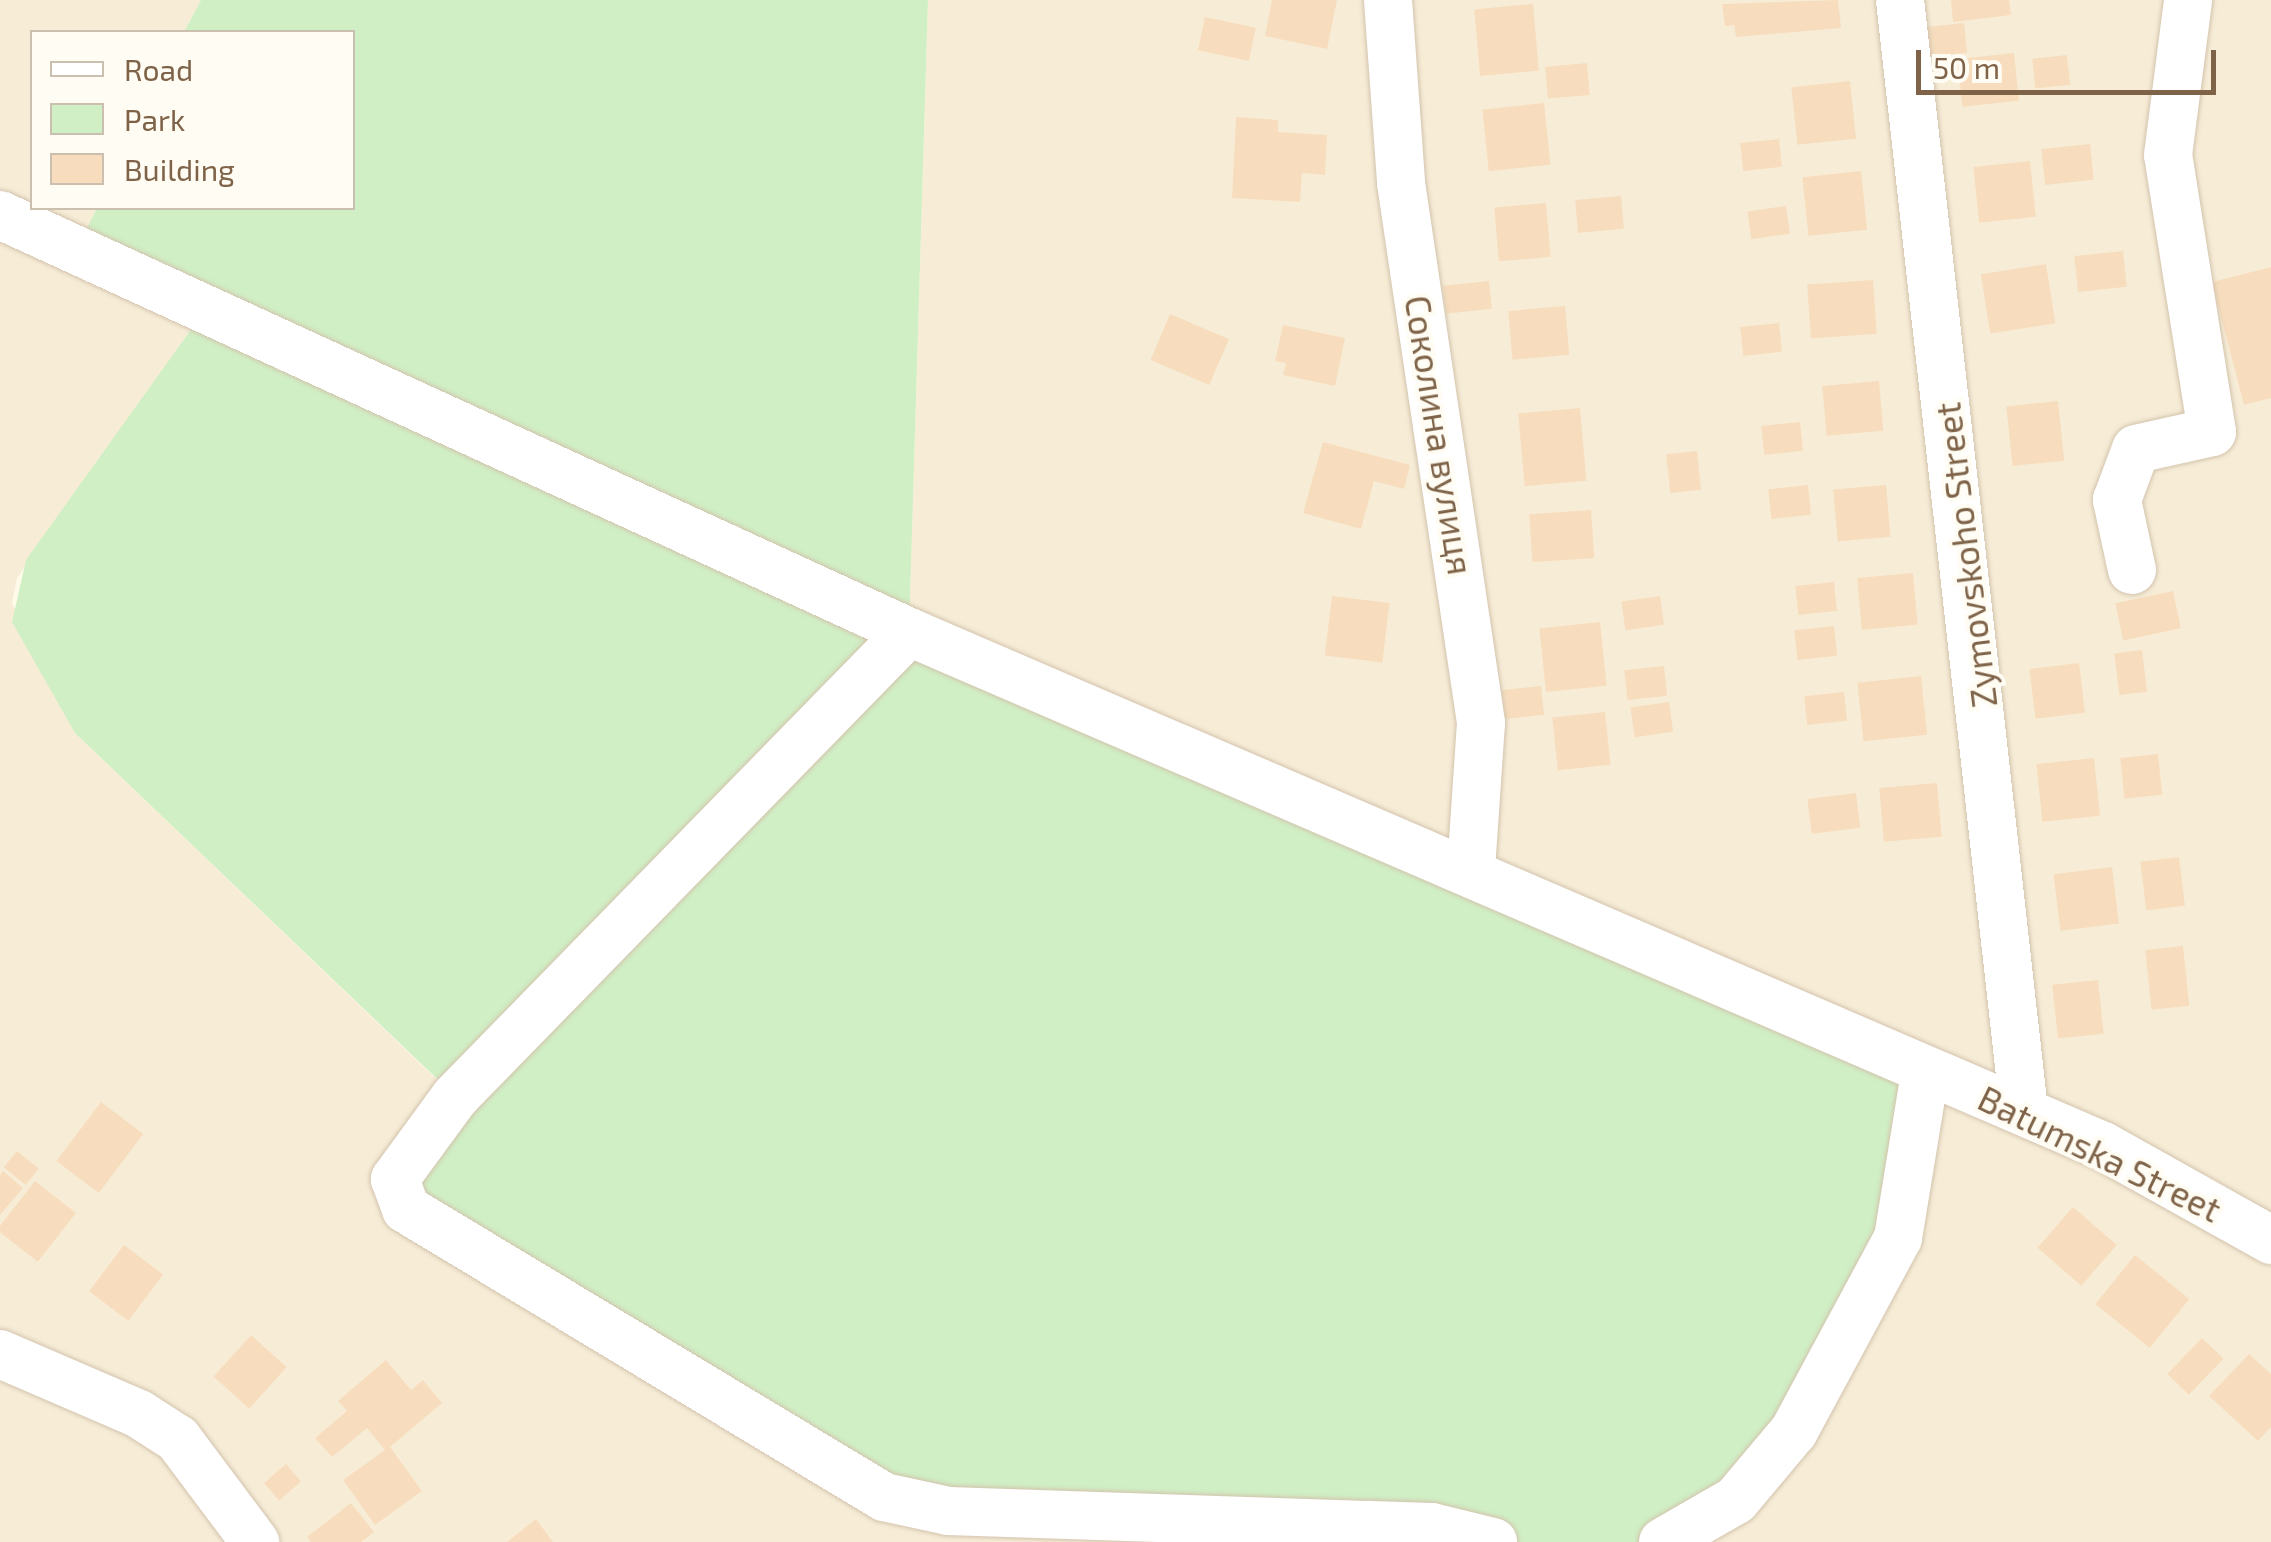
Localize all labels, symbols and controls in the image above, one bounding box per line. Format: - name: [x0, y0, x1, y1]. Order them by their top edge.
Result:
- legend: [30, 30, 355, 210]
- scale bar: [1921, 30, 2221, 92]
- text: 50 m: [1933, 49, 2000, 85]
- text: Road: [124, 51, 193, 87]
- text: Park: [124, 101, 185, 137]
- text: Building: [124, 151, 235, 187]
- street label: Соколина вулиця: [1397, 292, 1483, 578]
- street label: Zymovskoho Street: [1925, 400, 2005, 710]
- street label: Batumska Street: [1972, 1076, 2228, 1230]

